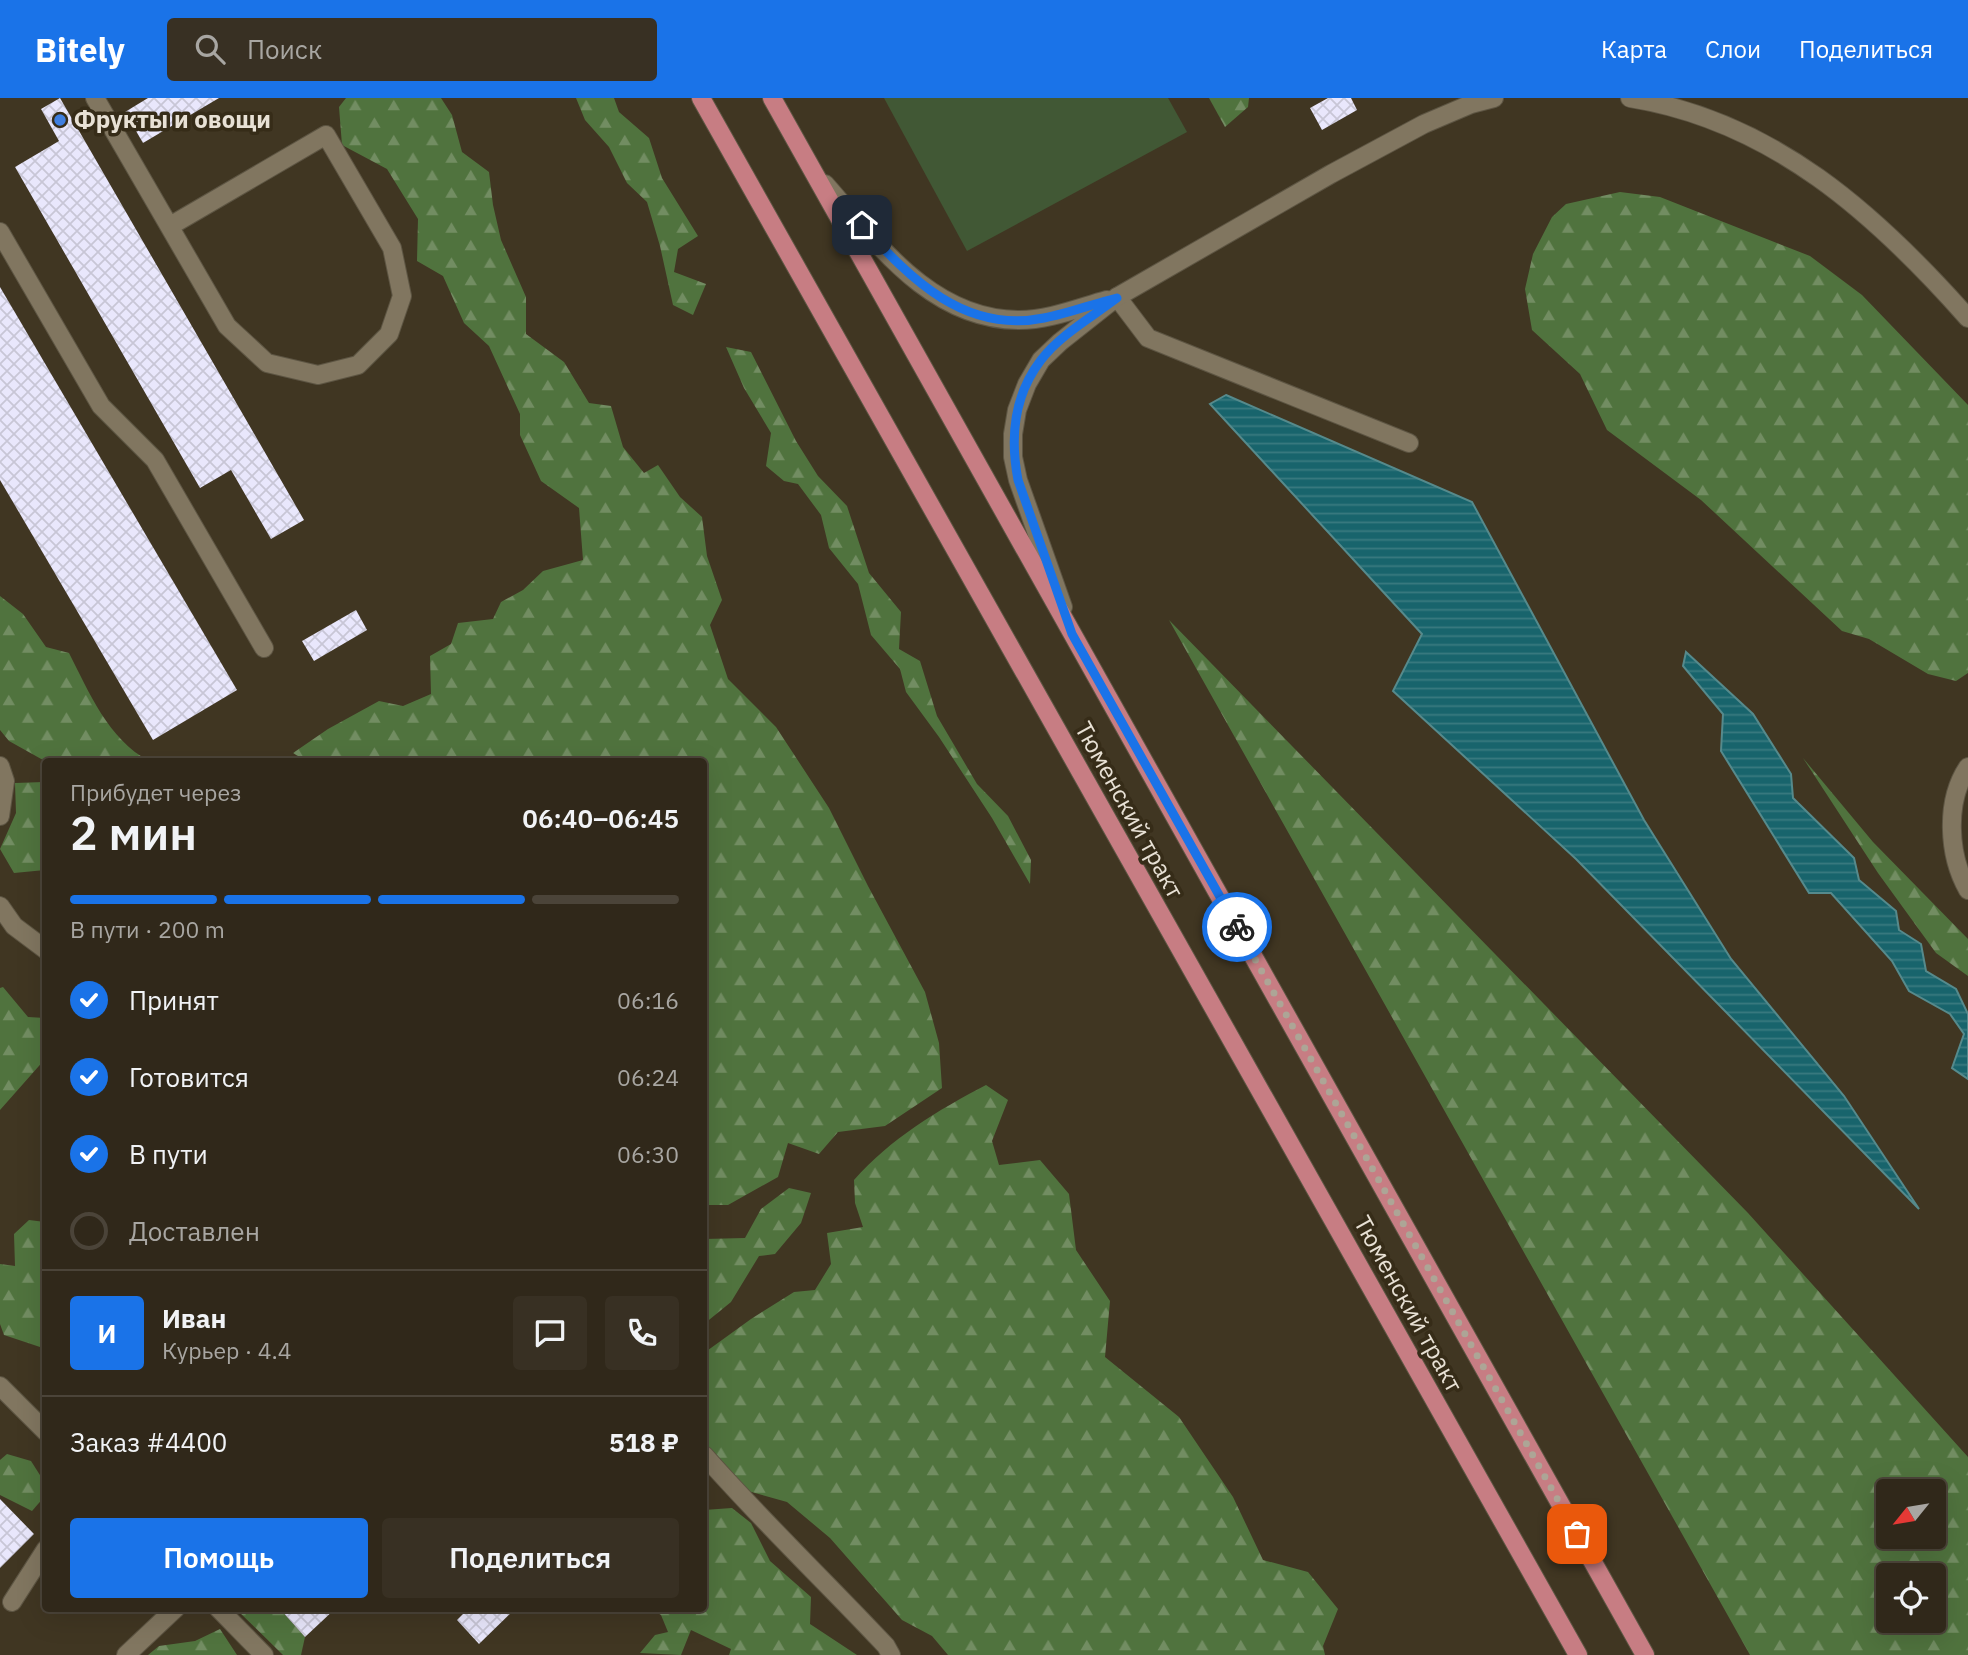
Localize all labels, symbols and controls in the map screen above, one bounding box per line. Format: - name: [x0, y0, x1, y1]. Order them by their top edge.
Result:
- search box: [167, 18, 657, 81]
- text: Bitely: [35, 28, 125, 71]
- icon: search: [191, 30, 229, 68]
- text: Поиск: [247, 32, 322, 66]
- text: Карта: [1601, 33, 1667, 65]
- text: Слои: [1705, 33, 1761, 65]
- text: Поделиться: [1799, 33, 1933, 65]
- place label: Фрукты и овощи: [74, 103, 271, 135]
- marker: Фрукты и овощи: [52, 112, 68, 128]
- pin: [832, 195, 892, 255]
- icon: home: [843, 206, 881, 244]
- street label: Тюменский тракт: [1068, 716, 1192, 903]
- text: Прибудет через: [70, 777, 242, 807]
- text: 06:40–06:45: [522, 801, 679, 835]
- text: 2 мин: [70, 803, 197, 863]
- courier: [1202, 892, 1272, 962]
- icon: bike: [1218, 908, 1256, 946]
- text: В пути · 200 m: [70, 914, 225, 944]
- icon: check: [70, 981, 108, 1019]
- text: Принят: [129, 983, 219, 1017]
- text: 06:16: [617, 985, 679, 1015]
- icon: check: [70, 1058, 108, 1096]
- text: Готовится: [129, 1060, 249, 1094]
- text: 06:24: [617, 1062, 679, 1092]
- icon: check: [70, 1135, 108, 1173]
- text: В пути: [129, 1137, 208, 1171]
- text: 06:30: [617, 1139, 679, 1169]
- street label: Тюменский тракт: [1347, 1210, 1471, 1397]
- text: Доставлен: [129, 1214, 260, 1248]
- button: chat: [513, 1296, 587, 1370]
- button: phone: [605, 1296, 679, 1370]
- text: Иван: [162, 1301, 227, 1335]
- text: И: [98, 1316, 116, 1350]
- text: Курьер · 4.4: [162, 1335, 292, 1365]
- text: Заказ #4400: [70, 1425, 227, 1459]
- text: 518 ₽: [609, 1425, 679, 1459]
- north arrow: [1876, 1479, 1946, 1549]
- map controls: [1876, 1479, 1946, 1633]
- pin: [1547, 1504, 1607, 1564]
- icon: bag: [1558, 1515, 1596, 1553]
- button: Помощь: [70, 1518, 368, 1598]
- button: Поделиться: [382, 1518, 679, 1598]
- button: locate: [1876, 1563, 1946, 1633]

